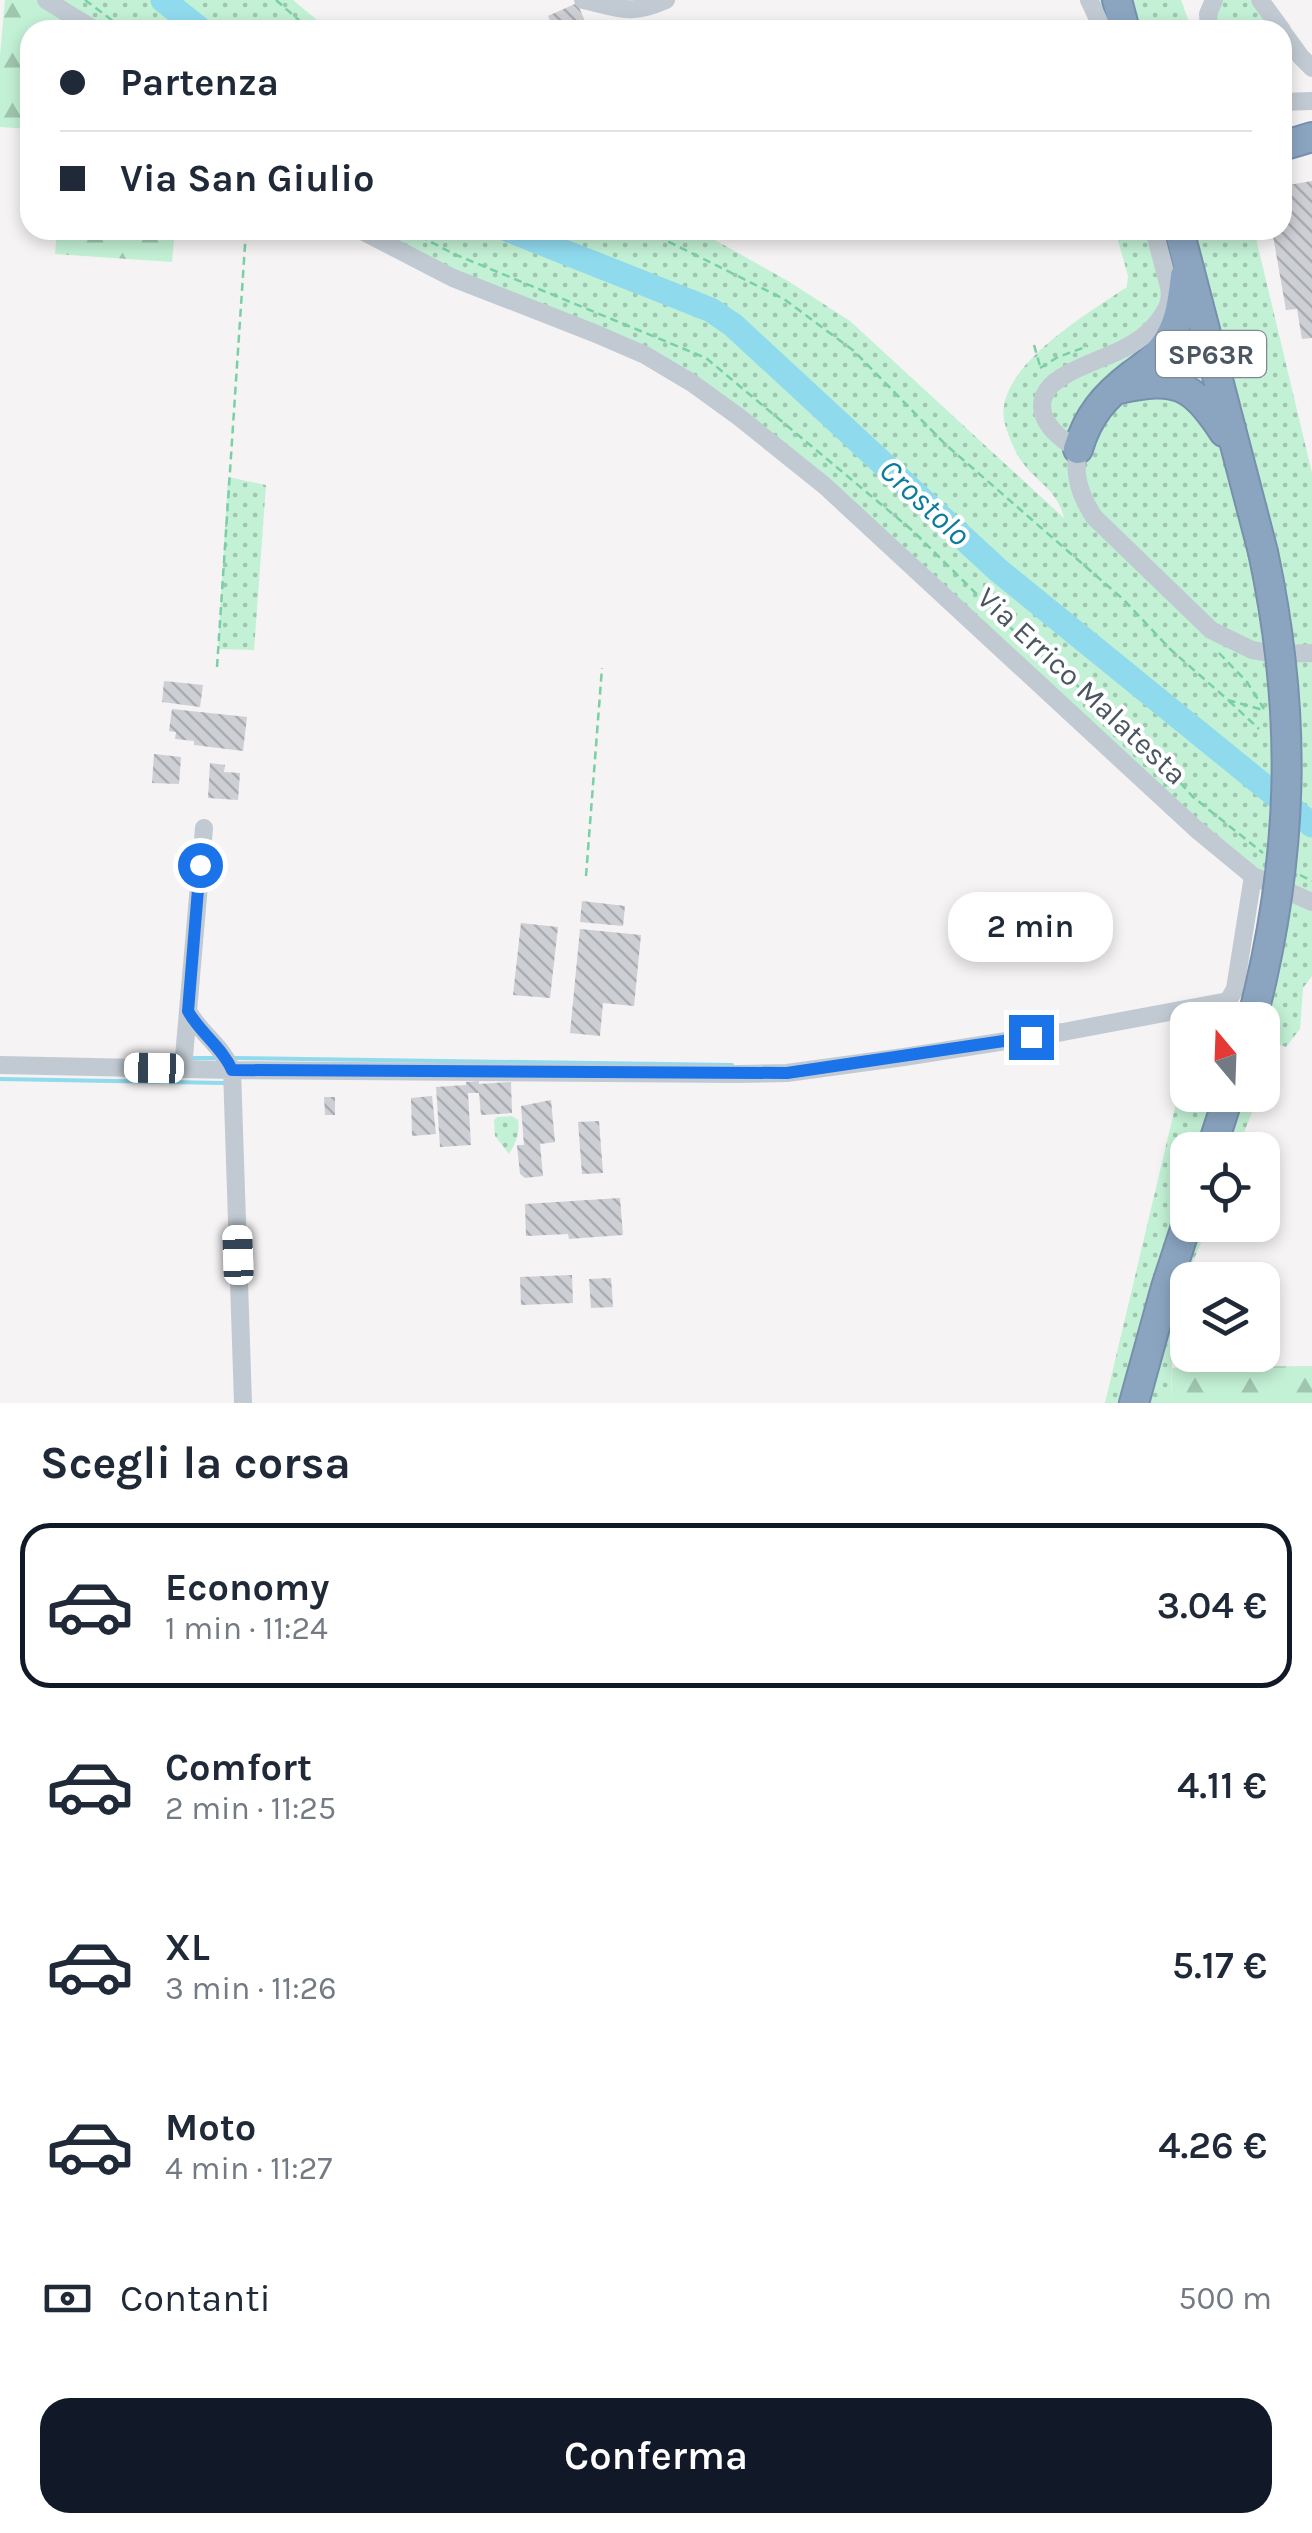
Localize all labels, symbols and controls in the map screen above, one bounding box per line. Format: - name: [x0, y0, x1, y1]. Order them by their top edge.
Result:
- text: Partenza: [120, 60, 279, 105]
- text: Via San Giulio: [120, 156, 375, 201]
- road number: SP63R: [1156, 331, 1266, 377]
- water label: Crostolo: [872, 451, 978, 554]
- street label: Via Errico Malatesta: [970, 580, 1194, 792]
- route start: [178, 843, 223, 888]
- callout: 2 min: [948, 892, 1114, 962]
- text: 2 min: [987, 908, 1074, 945]
- north arrow: [1170, 1002, 1280, 1112]
- map controls: [1170, 1002, 1280, 1372]
- route end: [1009, 1015, 1054, 1060]
- car: [124, 1052, 184, 1084]
- button: locate: [1170, 1132, 1280, 1242]
- car: [222, 1224, 254, 1286]
- button: layers: [1170, 1262, 1280, 1372]
- text: Scegli la corsa: [40, 1437, 351, 1489]
- icon: car: [45, 1561, 135, 1651]
- text: Economy: [165, 1565, 329, 1610]
- text: 3.04 €: [1157, 1583, 1267, 1628]
- text: 1 min · 11:24: [165, 1610, 328, 1647]
- icon: car: [45, 1741, 135, 1831]
- text: Comfort: [165, 1745, 312, 1790]
- text: 4.11 €: [1177, 1763, 1267, 1808]
- text: 2 min · 11:25: [165, 1790, 336, 1827]
- icon: car: [45, 1921, 135, 2011]
- text: XL: [165, 1925, 210, 1970]
- text: 5.17 €: [1172, 1943, 1267, 1988]
- text: 3 min · 11:26: [165, 1970, 337, 2007]
- icon: car: [45, 2101, 135, 2191]
- text: Moto: [165, 2105, 256, 2150]
- text: 4.26 €: [1158, 2123, 1267, 2168]
- text: 4 min · 11:27: [165, 2150, 332, 2187]
- icon: cash: [40, 2271, 95, 2326]
- text: Contanti: [120, 2276, 271, 2321]
- text: 500 m: [1178, 2280, 1272, 2317]
- button: Conferma: [40, 2398, 1272, 2513]

